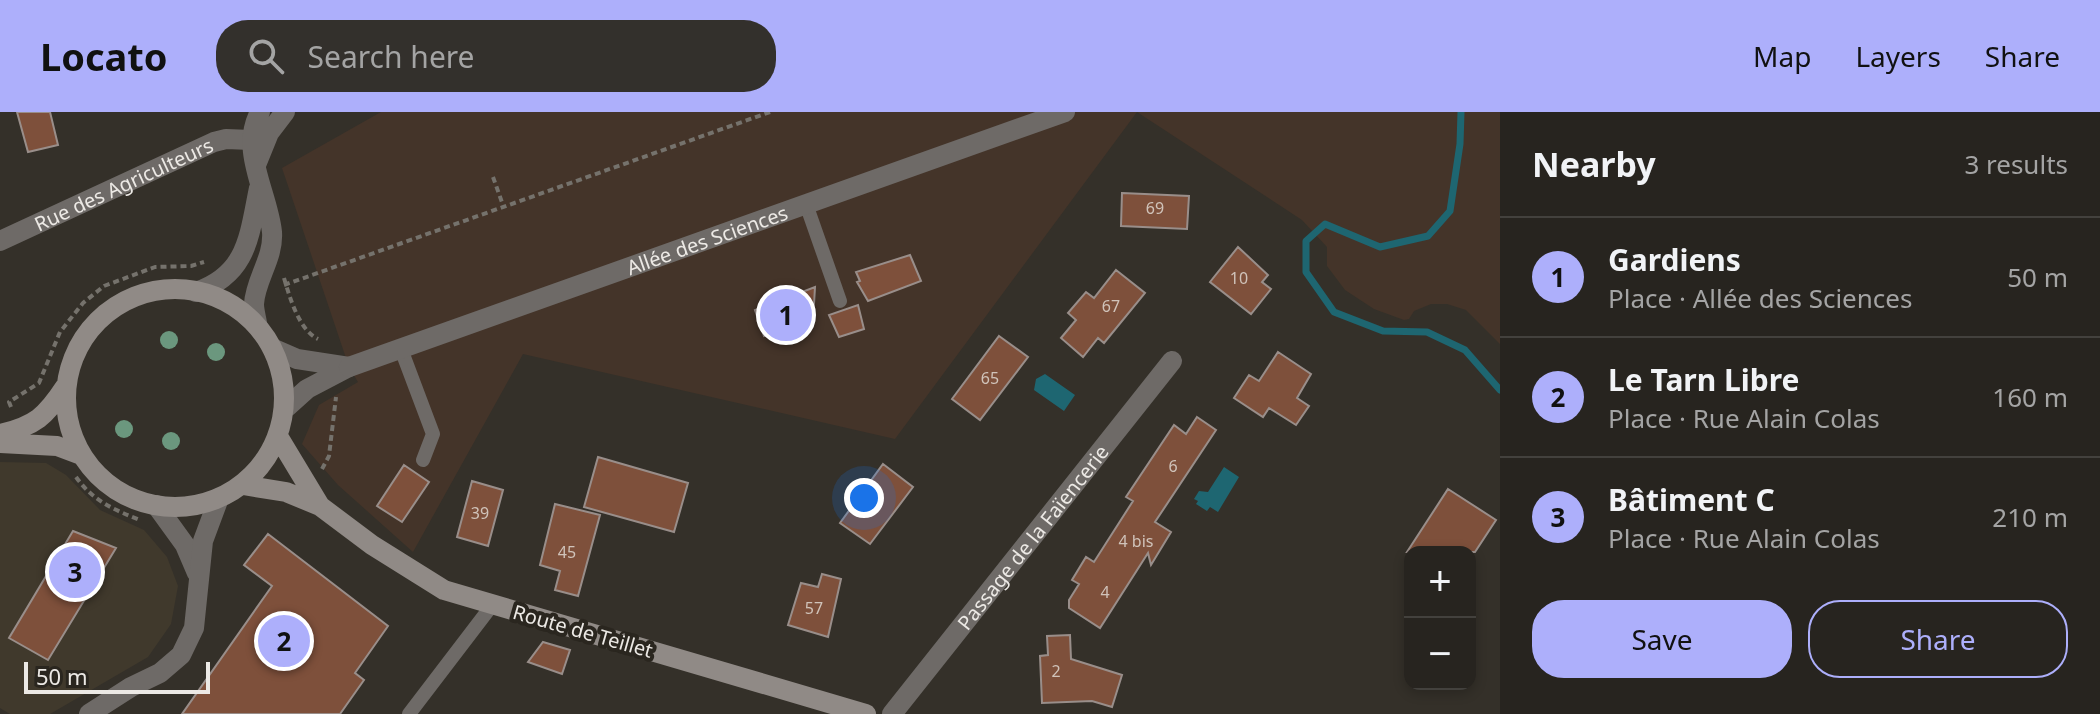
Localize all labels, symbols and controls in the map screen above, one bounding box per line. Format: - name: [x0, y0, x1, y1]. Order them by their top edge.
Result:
- search box: [216, 20, 776, 92]
- text: Locato: [40, 30, 168, 82]
- icon: search: [244, 34, 288, 78]
- text: Search here: [308, 36, 475, 77]
- text: Map: [1753, 37, 1811, 75]
- text: Layers: [1855, 37, 1941, 75]
- text: Share: [1985, 37, 2060, 75]
- street label: Rue des Agriculteurs: [30, 131, 217, 237]
- text: Nearby: [1532, 141, 1656, 187]
- text: 3 results: [1964, 146, 2068, 182]
- house number: 69: [1146, 197, 1164, 219]
- street label: Allée des Sciences: [623, 198, 791, 281]
- text: Gardiens: [1608, 239, 1741, 280]
- text: 1: [1551, 259, 1565, 295]
- text: 50 m: [2007, 259, 2068, 295]
- house number: 10: [1230, 267, 1248, 289]
- text: Place · Allée des Sciences: [1608, 280, 1912, 316]
- pin: 1: [760, 285, 812, 345]
- house number: 67: [1102, 295, 1120, 317]
- text: Le Tarn Libre: [1608, 359, 1800, 400]
- house number: 65: [981, 367, 999, 389]
- text: 2: [1551, 379, 1565, 415]
- text: 160 m: [1992, 379, 2068, 415]
- text: Place · Rue Alain Colas: [1608, 400, 1880, 436]
- street label: Passage de la Faïencerie: [951, 439, 1114, 635]
- house number: 6: [1168, 455, 1178, 477]
- your location: [844, 478, 884, 518]
- text: Bâtiment C: [1608, 479, 1775, 520]
- text: 3: [1551, 499, 1565, 535]
- text: 210 m: [1992, 499, 2068, 535]
- house number: 39: [471, 502, 489, 524]
- text: Place · Rue Alain Colas: [1608, 520, 1880, 556]
- house number: 4 bis: [1119, 530, 1153, 552]
- house number: 45: [558, 541, 576, 563]
- pin: 3: [49, 542, 101, 602]
- map controls: [1404, 546, 1476, 690]
- button: +: [1404, 546, 1476, 618]
- house number: 4: [1100, 581, 1110, 603]
- house number: 57: [805, 597, 823, 619]
- street label: Route de Teillet: [510, 598, 656, 664]
- button: Save: [1532, 600, 1792, 678]
- button: Share: [1808, 600, 2068, 678]
- pin: 2: [258, 611, 310, 671]
- button: −: [1404, 618, 1476, 690]
- scale bar: [24, 658, 210, 694]
- house number: 2: [1051, 660, 1061, 682]
- text: 50 m: [36, 661, 87, 691]

